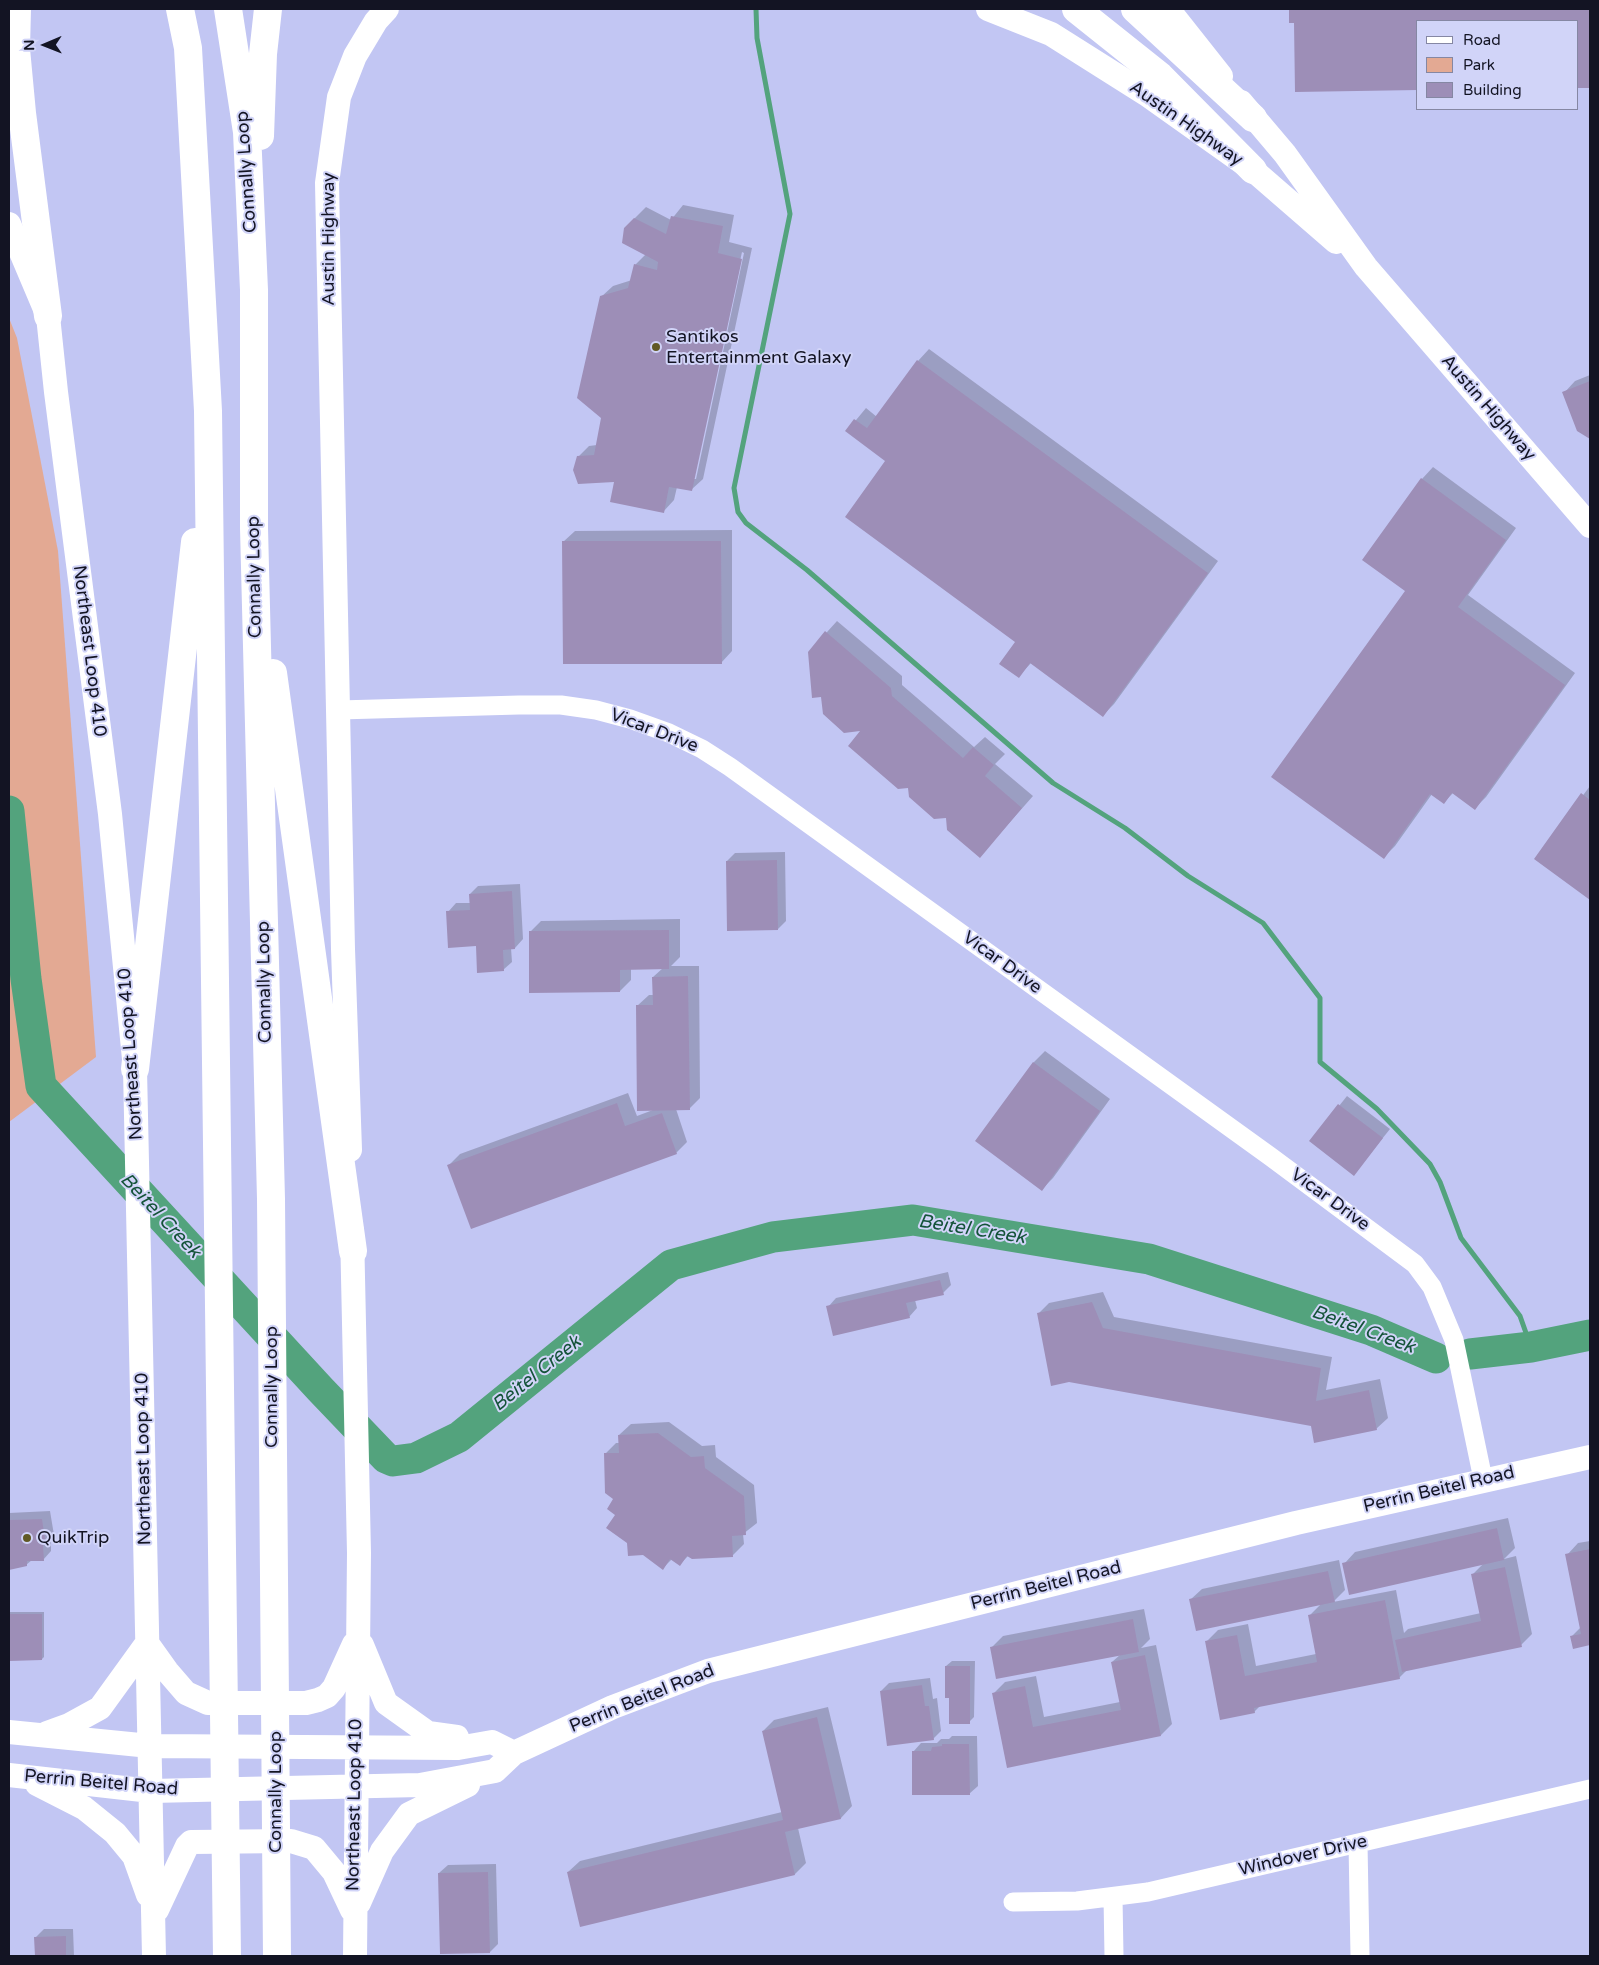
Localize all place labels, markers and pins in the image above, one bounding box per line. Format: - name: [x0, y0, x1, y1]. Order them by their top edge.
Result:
- place label: Santikos Entertainment Galaxy: [666, 326, 851, 368]
- marker: Santikos Entertainment Galaxy: [650, 341, 662, 353]
- place label: QuikTrip: [37, 1527, 109, 1549]
- marker: QuikTrip: [21, 1532, 33, 1544]

